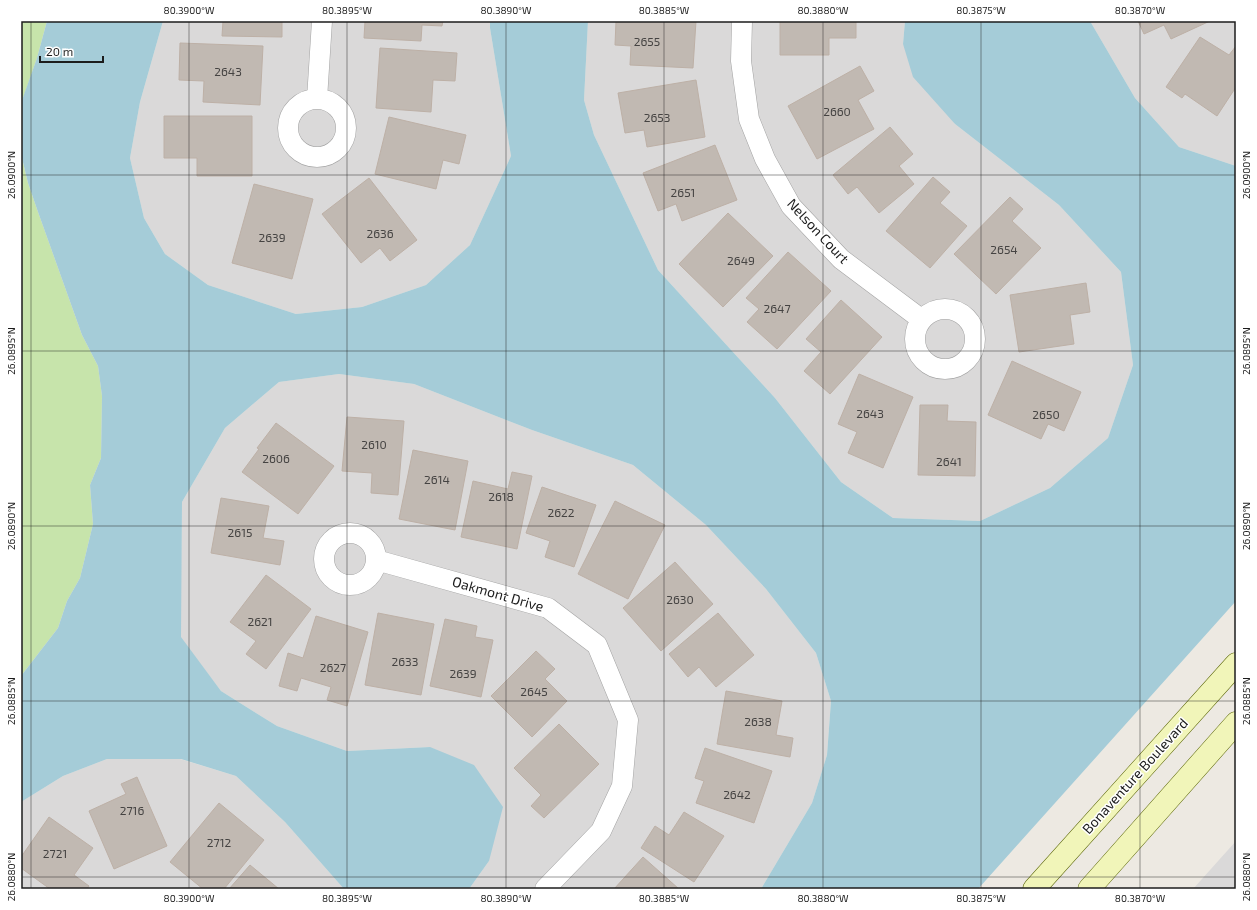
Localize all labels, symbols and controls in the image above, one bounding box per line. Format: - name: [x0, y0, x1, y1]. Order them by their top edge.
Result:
- text: 80.3900°W: [164, 4, 215, 16]
- text: 80.3895°W: [322, 4, 373, 16]
- text: 80.3890°W: [481, 4, 532, 16]
- text: 80.3885°W: [639, 4, 690, 16]
- text: 80.3880°W: [797, 4, 849, 16]
- text: 80.3875°W: [956, 4, 1006, 16]
- text: 80.3870°W: [1115, 4, 1166, 16]
- house number: 2655: [634, 34, 660, 48]
- scale bar: [40, 38, 103, 64]
- text: 20 m: [46, 44, 73, 58]
- house number: 2643: [214, 64, 242, 78]
- house number: 2660: [823, 104, 851, 118]
- house number: 2653: [644, 110, 670, 124]
- text: 26.0900°N: [5, 151, 17, 199]
- text: 26.0900°N: [1240, 151, 1252, 199]
- house number: 2651: [671, 185, 695, 199]
- street label: Nelson Court: [784, 195, 853, 267]
- house number: 2636: [366, 226, 394, 240]
- house number: 2639: [258, 230, 286, 244]
- house number: 2654: [990, 242, 1018, 256]
- house number: 2649: [727, 253, 755, 267]
- house number: 2647: [763, 301, 791, 315]
- text: 26.0895°N: [5, 327, 17, 375]
- text: 26.0895°N: [1240, 327, 1252, 375]
- house number: 2643: [856, 406, 884, 420]
- house number: 2650: [1032, 407, 1060, 421]
- house number: 2610: [361, 437, 387, 451]
- house number: 2606: [262, 451, 290, 465]
- house number: 2641: [936, 454, 962, 468]
- house number: 2614: [424, 472, 450, 486]
- house number: 2618: [488, 489, 514, 503]
- text: 26.0890°N: [5, 502, 17, 550]
- text: 26.0890°N: [1240, 502, 1252, 550]
- house number: 2622: [547, 505, 575, 519]
- house number: 2615: [228, 525, 252, 539]
- street label: Oakmont Drive: [451, 572, 546, 615]
- house number: 2630: [666, 592, 694, 606]
- house number: 2621: [247, 614, 273, 628]
- house number: 2633: [392, 654, 418, 668]
- house number: 2627: [320, 660, 346, 674]
- house number: 2639: [449, 666, 477, 680]
- text: 26.0885°N: [5, 677, 17, 725]
- text: 26.0885°N: [1240, 677, 1252, 725]
- house number: 2645: [520, 684, 548, 698]
- house number: 2638: [744, 714, 772, 728]
- street label: Bonaventure Boulevard: [1078, 714, 1191, 837]
- house number: 2642: [723, 787, 751, 801]
- house number: 2716: [120, 803, 144, 817]
- house number: 2712: [207, 835, 231, 849]
- house number: 2721: [43, 846, 67, 860]
- text: 26.0880°N: [5, 853, 17, 901]
- text: 26.0880°N: [1240, 853, 1252, 901]
- text: 80.3900°W: [164, 892, 215, 904]
- text: 80.3895°W: [322, 892, 373, 904]
- text: 80.3890°W: [481, 892, 532, 904]
- text: 80.3885°W: [639, 892, 690, 904]
- text: 80.3880°W: [797, 892, 849, 904]
- text: 80.3875°W: [956, 892, 1006, 904]
- text: 80.3870°W: [1115, 892, 1166, 904]

